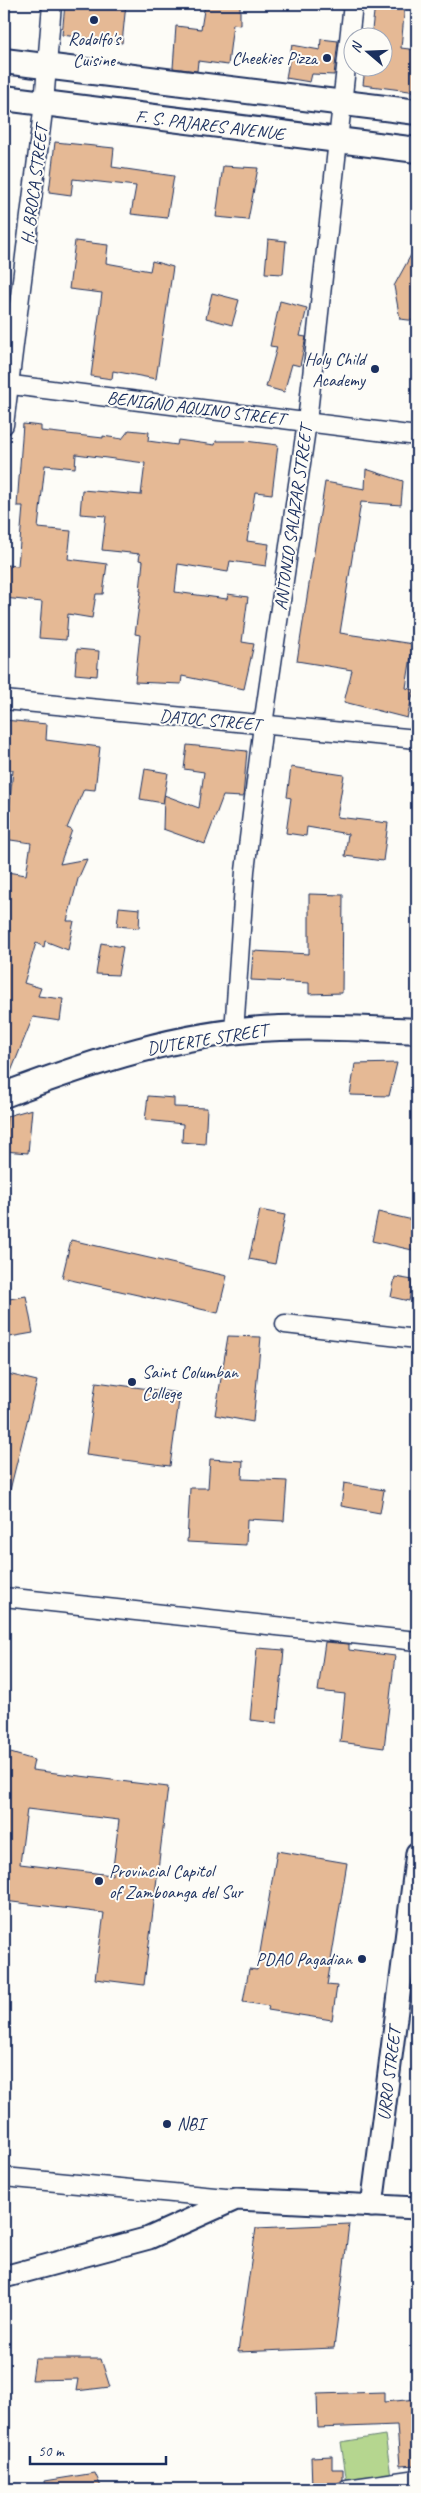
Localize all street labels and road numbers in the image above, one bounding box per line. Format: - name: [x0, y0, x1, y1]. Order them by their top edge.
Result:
- street label: F. S. PAJARES AVENUE: [134, 105, 288, 145]
- street label: H. BROCA STREET: [16, 120, 53, 246]
- street label: BENIGNO AQUINO STREET: [106, 386, 290, 430]
- street label: ANTONIO SALAZAR STREET: [269, 420, 317, 612]
- street label: DATOC STREET: [159, 705, 265, 736]
- street label: DUTERTE STREET: [145, 1018, 273, 1059]
- street label: URRO STREET: [372, 2022, 406, 2122]

